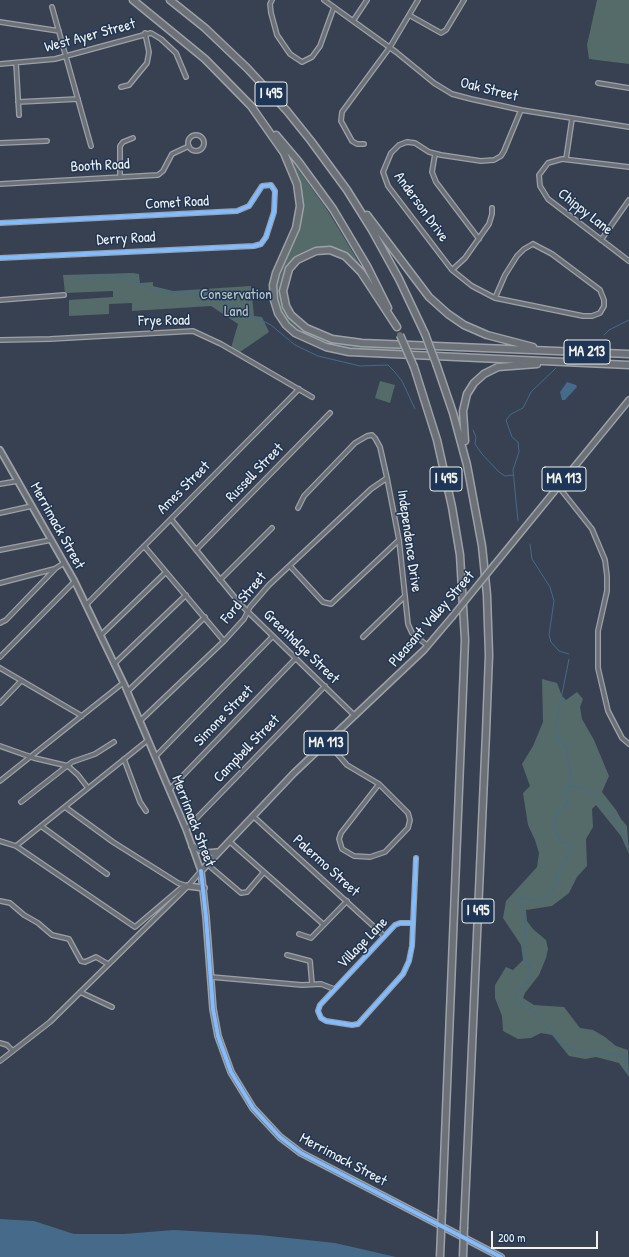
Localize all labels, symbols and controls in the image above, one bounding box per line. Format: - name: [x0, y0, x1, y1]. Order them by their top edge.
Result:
- street label: West Ayer Street: [43, 15, 137, 57]
- street label: Oak Street: [458, 74, 520, 106]
- road number: I 495: [255, 82, 287, 106]
- street label: Booth Road: [70, 155, 130, 177]
- street label: Anderson Drive: [390, 169, 452, 245]
- street label: Chippy Lane: [554, 185, 616, 239]
- street label: Comet Road: [145, 192, 209, 214]
- street label: Derry Road: [96, 228, 156, 250]
- park label: Conservation Land: [200, 286, 272, 321]
- street label: Frye Road: [138, 312, 190, 330]
- road number: MA 213: [564, 340, 610, 364]
- street label: Russell Street: [222, 440, 288, 506]
- street label: Ames Street: [154, 458, 214, 518]
- road number: I 495: [430, 467, 462, 491]
- road number: MA 113: [542, 467, 586, 491]
- street label: Merrimack Street: [26, 480, 88, 572]
- street label: Independence Drive: [393, 489, 425, 593]
- street label: Pleasant Valley Street: [385, 567, 479, 671]
- street label: Ford Street: [217, 569, 271, 627]
- street label: Greenhalge Street: [259, 606, 343, 688]
- street label: Simone Street: [191, 682, 257, 750]
- street label: Campbell Street: [210, 711, 284, 787]
- road number: MA 113: [304, 731, 348, 755]
- street label: Merrimack Street: [167, 773, 219, 869]
- street label: Palermo Street: [289, 831, 363, 901]
- road number: I 495: [462, 899, 494, 923]
- street label: Village Lane: [334, 914, 392, 972]
- street label: Merrimack Street: [296, 1129, 390, 1191]
- scale bar: [493, 1223, 600, 1249]
- text: 200 m: [498, 1229, 525, 1246]

